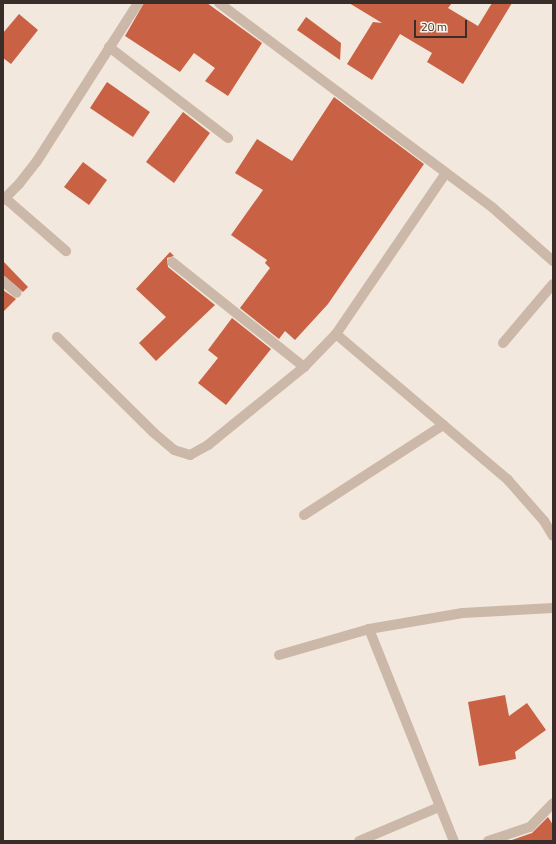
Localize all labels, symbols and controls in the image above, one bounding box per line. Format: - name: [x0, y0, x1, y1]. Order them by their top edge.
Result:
- scale bar: [416, 12, 469, 38]
- text: 20 m: [421, 17, 447, 36]

